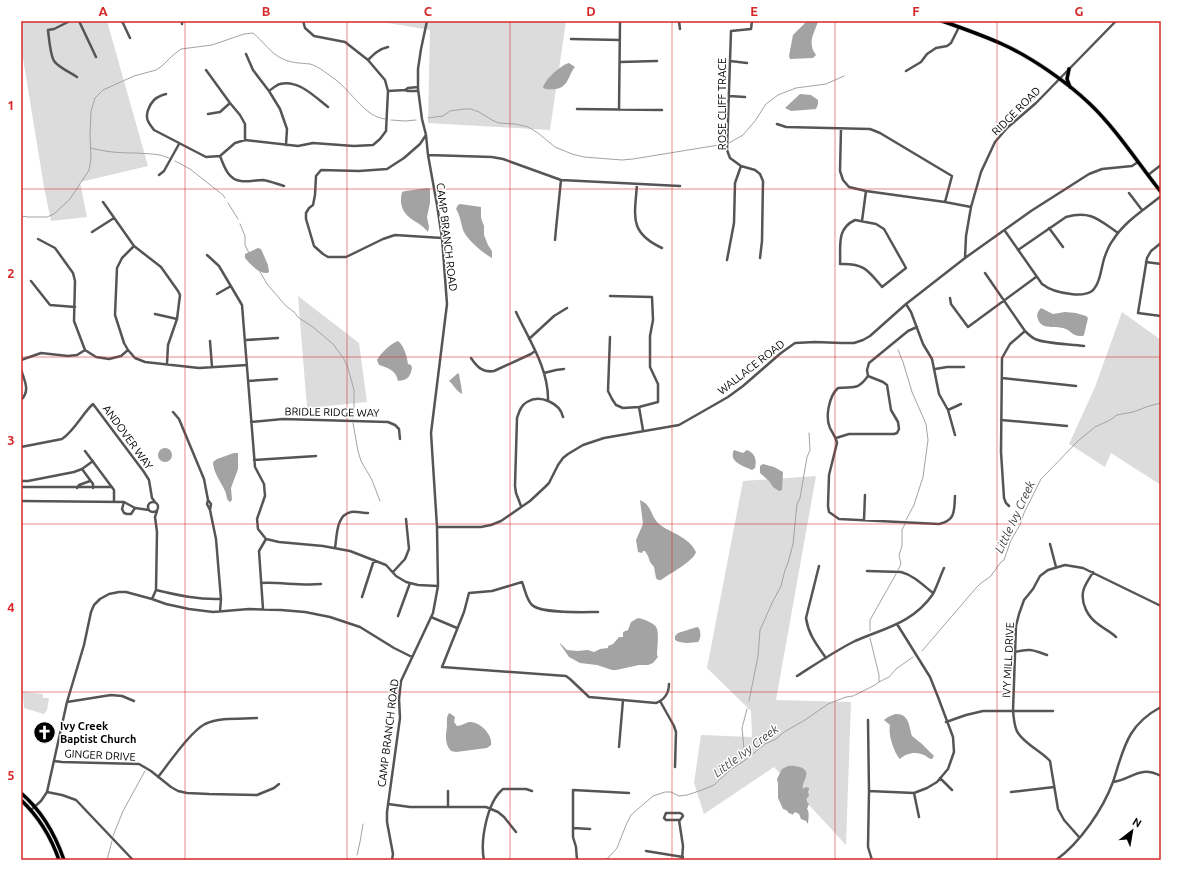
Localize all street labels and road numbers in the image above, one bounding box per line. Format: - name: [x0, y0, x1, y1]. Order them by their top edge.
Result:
- street label: ROSE CLIFF TRACE: [716, 58, 728, 150]
- street label: RIDGE ROAD: [989, 84, 1043, 138]
- street label: CAMP BRANCH ROAD: [434, 182, 460, 292]
- street label: WALLACE ROAD: [715, 337, 787, 397]
- street label: ANDOVER WAY: [101, 403, 156, 472]
- street label: BRIDLE RIDGE WAY: [284, 405, 380, 419]
- street label: IVY MILL DRIVE: [1000, 622, 1016, 698]
- street label: CAMP BRANCH ROAD: [375, 678, 401, 788]
- street label: GINGER DRIVE: [64, 747, 136, 763]

